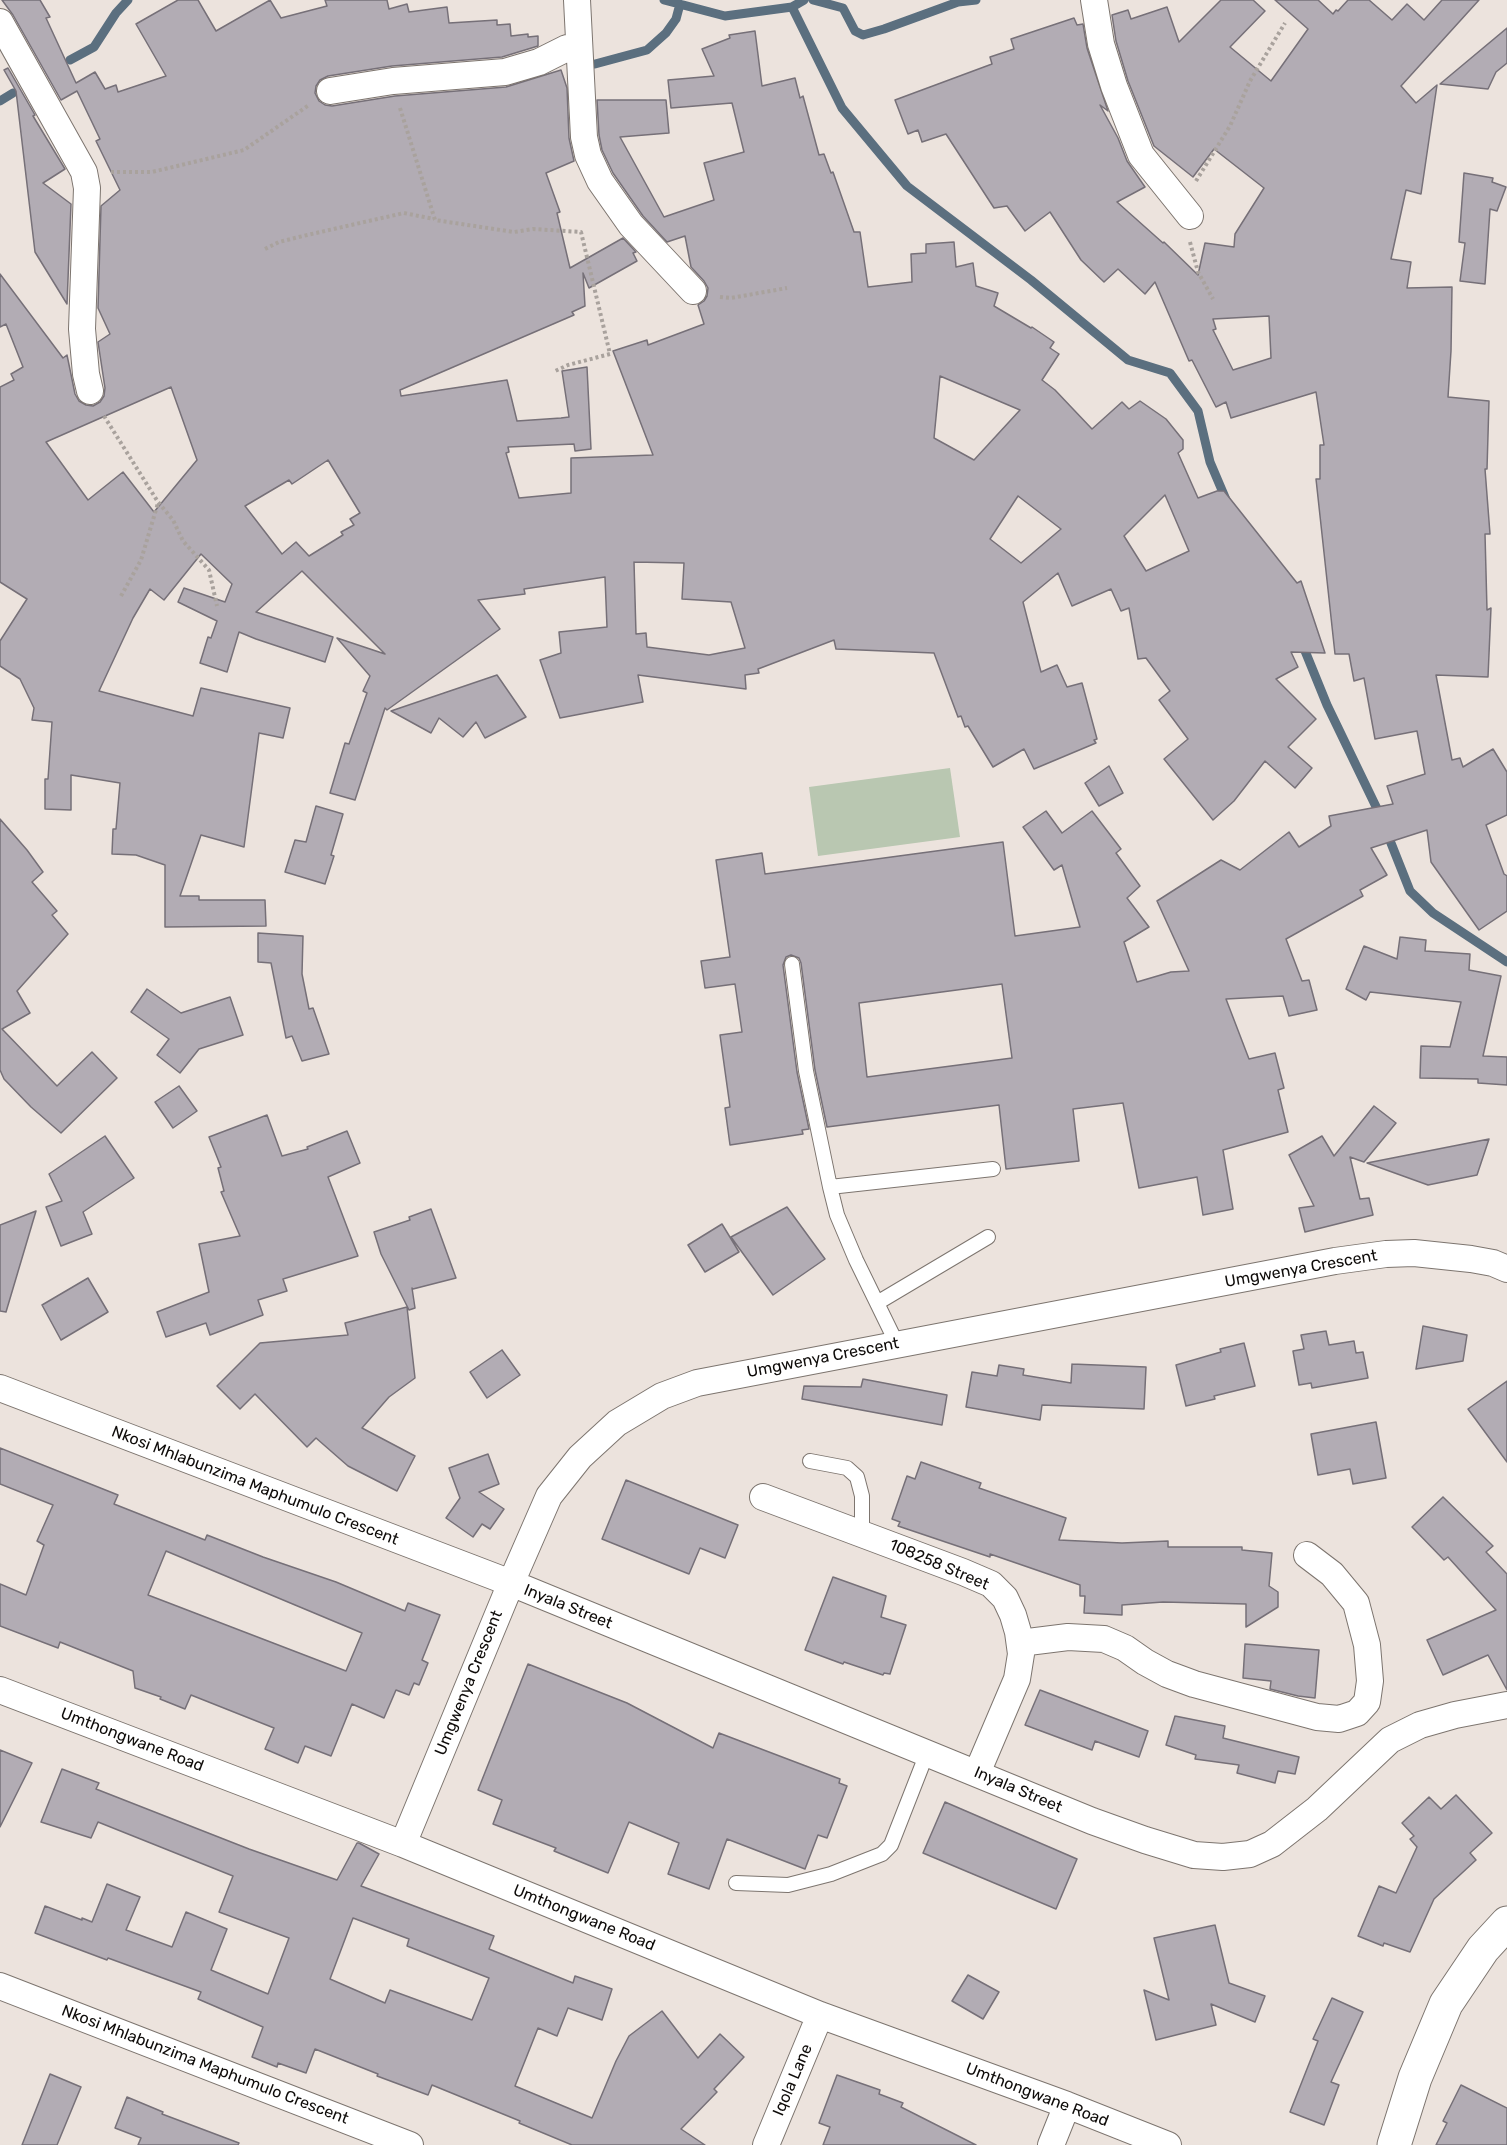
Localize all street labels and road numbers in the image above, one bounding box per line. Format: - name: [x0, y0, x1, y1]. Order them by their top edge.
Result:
- street label: Umgwenya Crescent: [1223, 1246, 1379, 1292]
- street label: Umgwenya Crescent: [745, 1334, 901, 1382]
- street label: Nkosi Mhlabunzima Maphumulo Crescent: [109, 1422, 401, 1550]
- street label: 108258 Street: [886, 1535, 992, 1595]
- street label: Inyala Street: [521, 1580, 615, 1634]
- street label: Umgwenya Crescent: [431, 1608, 507, 1758]
- street label: Umthongwane Road: [58, 1704, 206, 1776]
- street label: Inyala Street: [971, 1763, 1065, 1817]
- street label: Umthongwane Road: [510, 1881, 658, 1955]
- street label: Nkosi Mhlabunzima Maphumulo Crescent: [59, 2001, 351, 2129]
- street label: Iqola Lane: [769, 2041, 817, 2119]
- street label: Umthongwane Road: [963, 2059, 1111, 2131]

